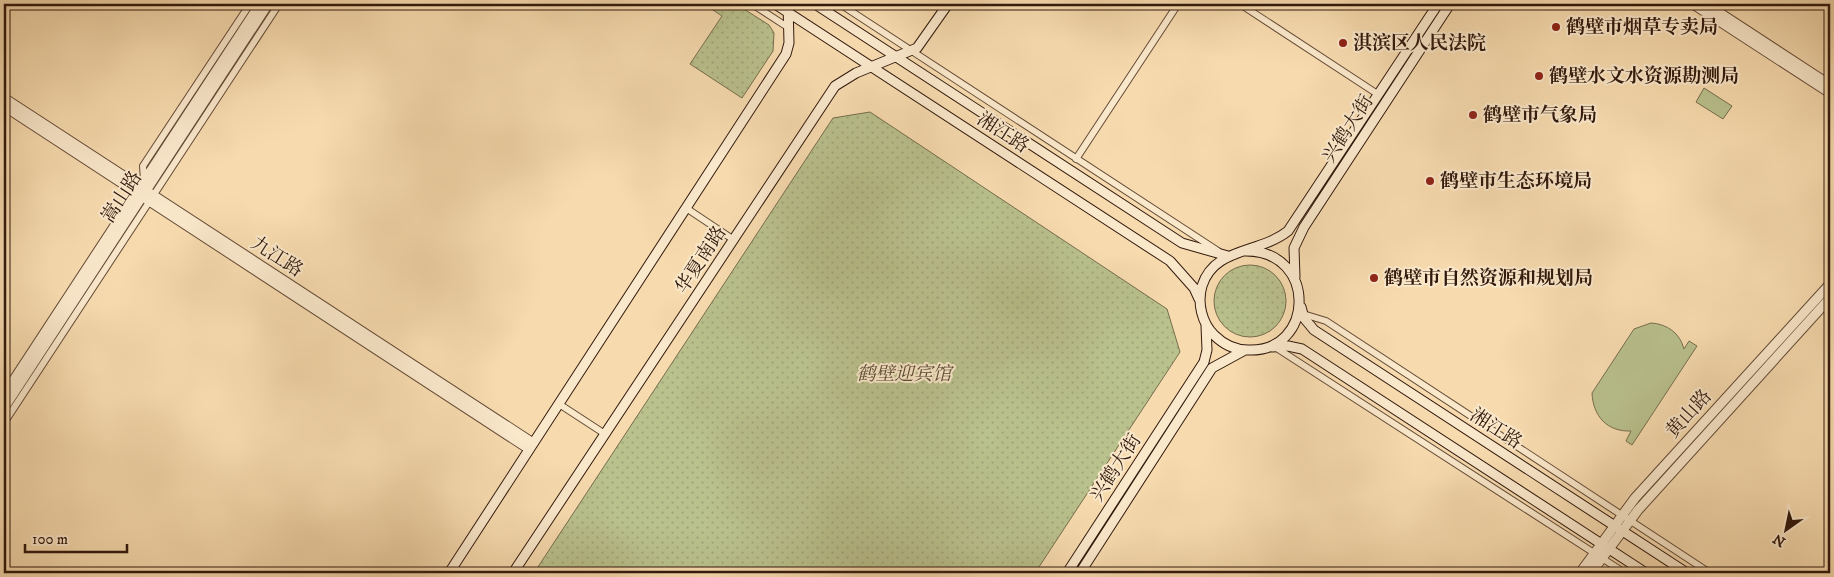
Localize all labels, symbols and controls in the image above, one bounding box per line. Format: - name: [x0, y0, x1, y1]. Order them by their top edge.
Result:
- place label: 鹤壁市烟草专卖局: [1566, 16, 1718, 39]
- marker: 鹤壁市烟草专卖局: [1550, 21, 1562, 33]
- place label: 淇滨区人民法院: [1353, 32, 1486, 55]
- marker: 淇滨区人民法院: [1337, 37, 1349, 49]
- place label: 鹤壁水文水资源勘测局: [1549, 65, 1739, 88]
- marker: 鹤壁水文水资源勘测局: [1533, 70, 1545, 82]
- street label: 兴鹤大街: [1318, 91, 1378, 167]
- place label: 鹤壁市气象局: [1483, 104, 1597, 127]
- street label: 湘江路: [973, 108, 1033, 158]
- marker: 鹤壁市气象局: [1467, 109, 1479, 121]
- street label: 嵩山路: [97, 167, 147, 227]
- place label: 鹤壁市生态环境局: [1440, 170, 1592, 193]
- marker: 鹤壁市生态环境局: [1424, 175, 1436, 187]
- street label: 华夏南路: [671, 222, 731, 298]
- street label: 九江路: [247, 232, 307, 282]
- place label: 鹤壁市自然资源和规划局: [1384, 267, 1593, 290]
- marker: 鹤壁市自然资源和规划局: [1368, 272, 1380, 284]
- park label: 鹤壁迎宾馆: [856, 363, 954, 386]
- street label: 黄山路: [1661, 385, 1717, 443]
- street label: 湘江路: [1466, 404, 1526, 454]
- street label: 兴鹤大街: [1086, 430, 1146, 506]
- north arrow: [1762, 504, 1812, 554]
- scale bar: [25, 522, 128, 554]
- text: N: [1769, 529, 1789, 551]
- text: 100 m: [32, 530, 68, 549]

